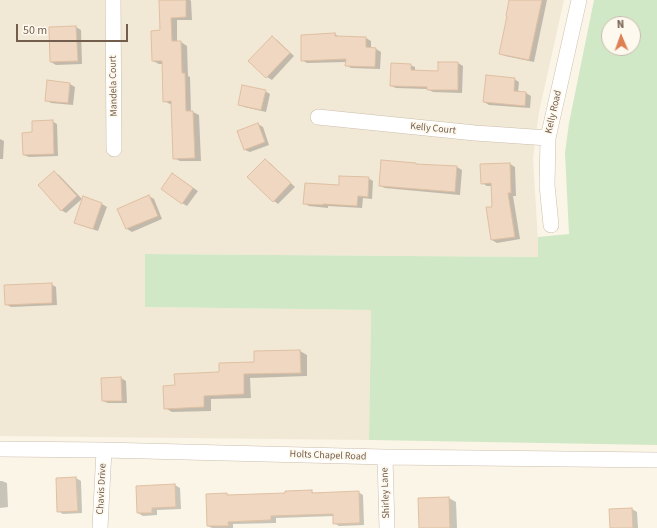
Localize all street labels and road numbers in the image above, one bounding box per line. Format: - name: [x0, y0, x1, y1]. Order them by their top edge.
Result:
- street label: Mandela Court: [107, 55, 121, 117]
- street label: Kelly Road: [543, 89, 565, 135]
- street label: Kelly Court: [410, 121, 456, 137]
- street label: Holts Chapel Road: [289, 449, 367, 463]
- street label: Chavis Drive: [95, 463, 109, 515]
- street label: Shirley Lane: [379, 467, 393, 519]

